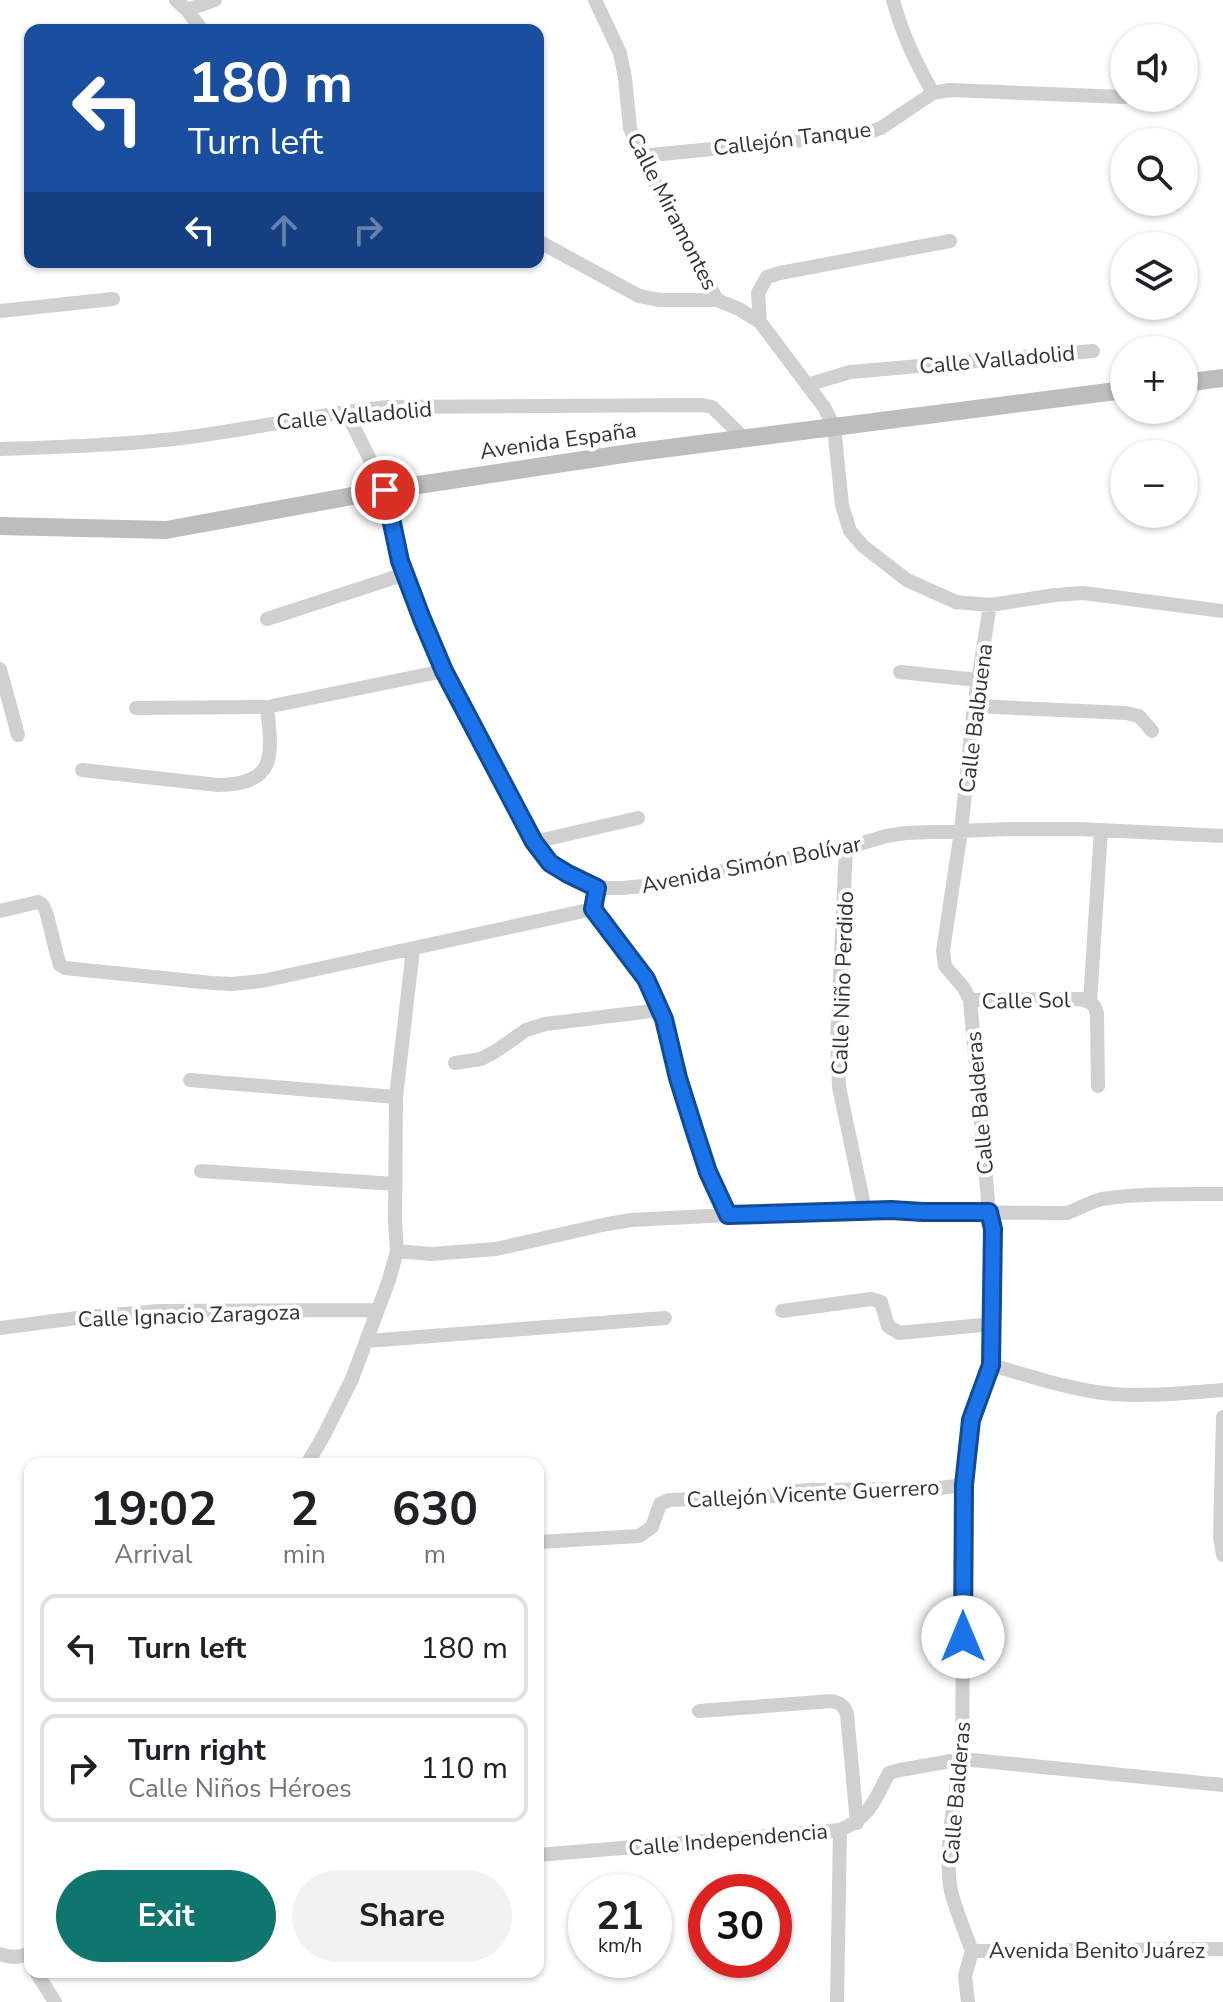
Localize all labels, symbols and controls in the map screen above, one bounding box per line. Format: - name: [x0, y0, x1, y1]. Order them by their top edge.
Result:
- map controls: [1110, 24, 1198, 528]
- button: sound: [1110, 24, 1198, 112]
- text: 180 m: [188, 45, 353, 122]
- icon: left: [56, 56, 160, 160]
- street label: Callejón Tanque: [711, 114, 873, 164]
- text: Turn left: [188, 118, 323, 167]
- street label: Calle Miramontes: [619, 128, 725, 295]
- button: search: [1110, 128, 1198, 216]
- icon: left: [178, 208, 222, 252]
- icon: ahead: [262, 208, 306, 252]
- icon: right: [346, 208, 390, 252]
- button: layers: [1110, 232, 1198, 320]
- button: +: [1110, 336, 1198, 424]
- street label: Calle Valladolid: [918, 338, 1076, 382]
- street label: Calle Valladolid: [275, 394, 433, 438]
- street label: Avenida España: [478, 415, 638, 467]
- button: −: [1110, 440, 1198, 528]
- pin: [351, 456, 419, 524]
- icon: arrive: [363, 468, 407, 512]
- street label: Calle Balbuena: [952, 642, 1000, 795]
- street label: Avenida Simón Bolívar: [639, 829, 864, 901]
- street label: Calle Niño Perdido: [825, 891, 861, 1076]
- street label: Calle Sol: [981, 985, 1071, 1017]
- street label: Calle Balderas: [959, 1030, 1001, 1176]
- street label: Calle Ignacio Zaragoza: [77, 1297, 301, 1335]
- street label: Callejón Vicente Guerrero: [686, 1472, 940, 1516]
- text: 19:02: [90, 1476, 217, 1542]
- text: 2: [290, 1476, 319, 1542]
- text: 630: [392, 1476, 478, 1542]
- text: Arrival: [114, 1537, 193, 1572]
- text: min: [283, 1537, 326, 1572]
- text: m: [424, 1537, 446, 1572]
- position arrow: [921, 1595, 1005, 1679]
- icon: left: [60, 1626, 104, 1670]
- text: Turn left: [128, 1628, 246, 1669]
- text: 180 m: [421, 1628, 508, 1669]
- street label: Calle Balderas: [936, 1720, 978, 1866]
- text: Turn right: [128, 1730, 266, 1771]
- icon: right: [60, 1746, 104, 1790]
- text: 110 m: [421, 1748, 508, 1789]
- text: Calle Niños Héroes: [128, 1771, 352, 1806]
- street label: Calle Independencia: [627, 1816, 829, 1864]
- button: Exit: [56, 1870, 276, 1962]
- button: Share: [292, 1870, 512, 1962]
- speed limit sign: 30: [688, 1874, 792, 1978]
- text: 21: [596, 1889, 644, 1943]
- text: km/h: [598, 1932, 642, 1959]
- street label: Avenida Benito Juárez: [989, 1936, 1205, 1966]

